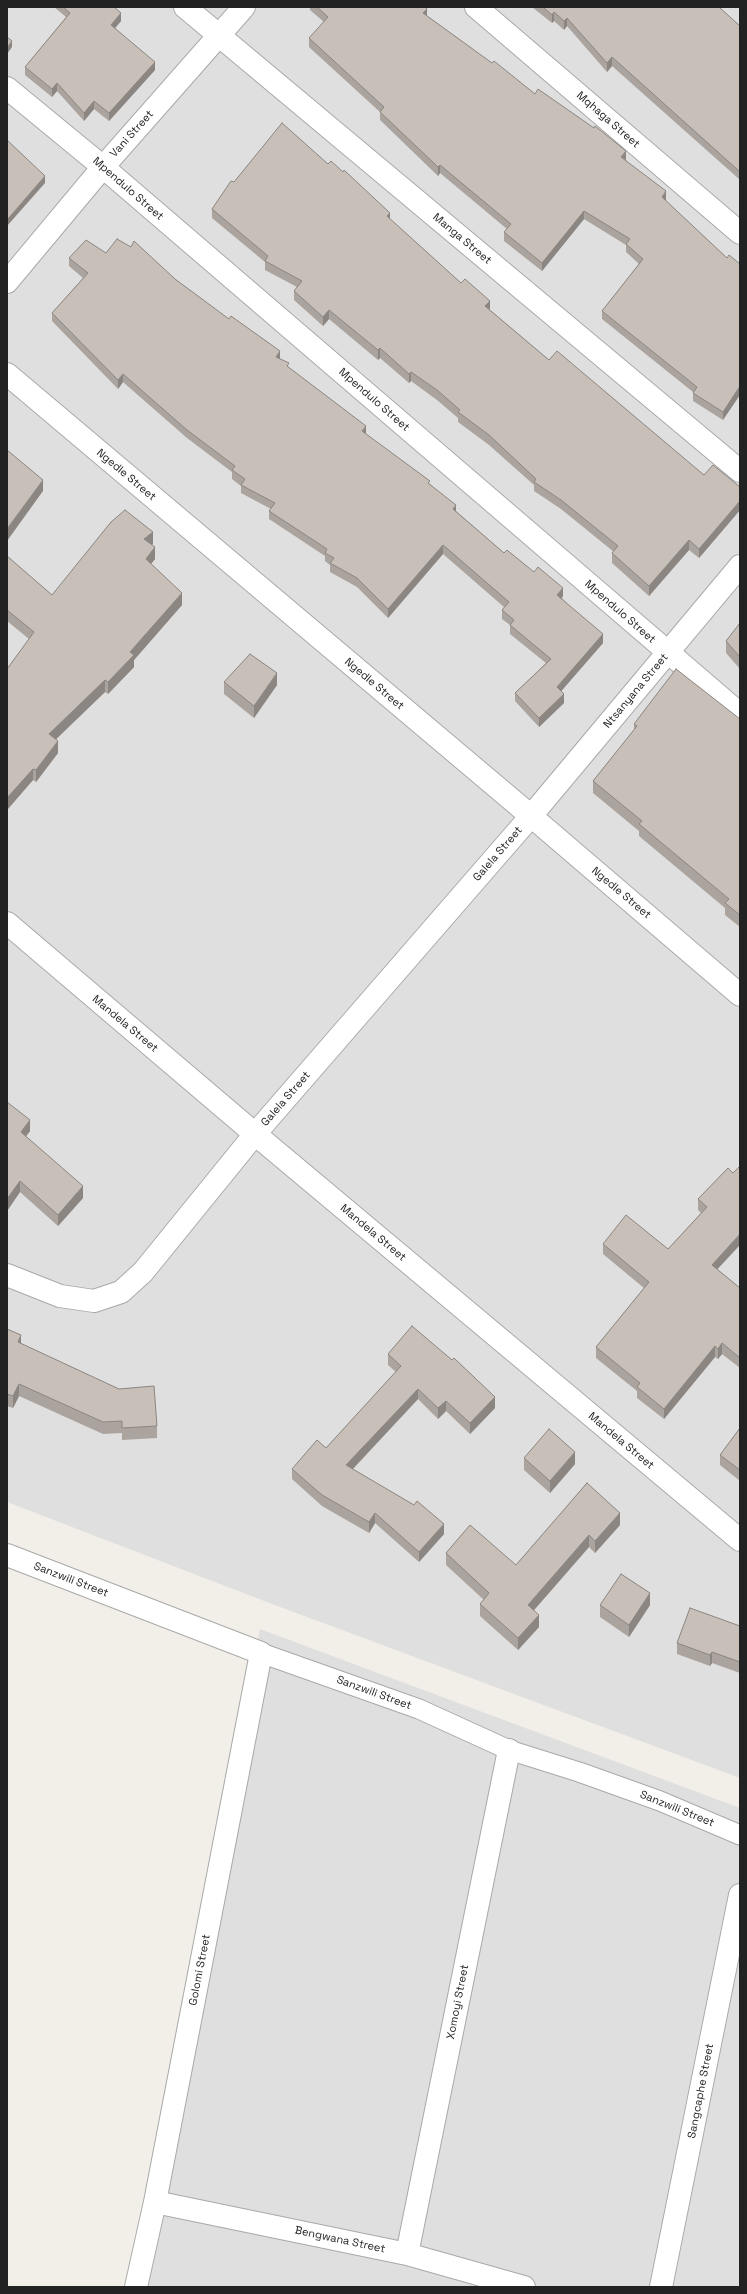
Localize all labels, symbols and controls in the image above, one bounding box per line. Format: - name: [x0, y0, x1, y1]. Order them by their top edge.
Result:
- street label: Mqhaga Street: [574, 89, 642, 151]
- street label: Vani Street: [107, 108, 157, 160]
- street label: Mpendulo Street: [90, 155, 166, 223]
- street label: Manga Street: [430, 211, 494, 267]
- street label: Mpendulo Street: [336, 366, 412, 434]
- street label: Ngedle Street: [94, 446, 158, 504]
- street label: Mpendulo Street: [582, 578, 658, 646]
- street label: Ntsanyana Street: [601, 651, 671, 731]
- street label: Ngedle Street: [342, 655, 406, 713]
- street label: Galela Street: [471, 824, 525, 884]
- street label: Ngedle Street: [589, 864, 653, 922]
- street label: Mandela Street: [89, 993, 161, 1055]
- street label: Galela Street: [259, 1069, 313, 1129]
- street label: Mandela Street: [337, 1202, 409, 1264]
- street label: Mandela Street: [585, 1410, 657, 1472]
- street label: Sanzwili Street: [32, 1560, 110, 1600]
- street label: Sanzwili Street: [335, 1673, 413, 1713]
- street label: Sanzwili Street: [638, 1788, 716, 1830]
- street label: Golomi Street: [187, 1933, 213, 2007]
- street label: Xomoyi Street: [444, 1964, 472, 2040]
- street label: Sangcaphe Street: [685, 2042, 717, 2140]
- street label: Bengwana Street: [294, 2224, 386, 2256]

